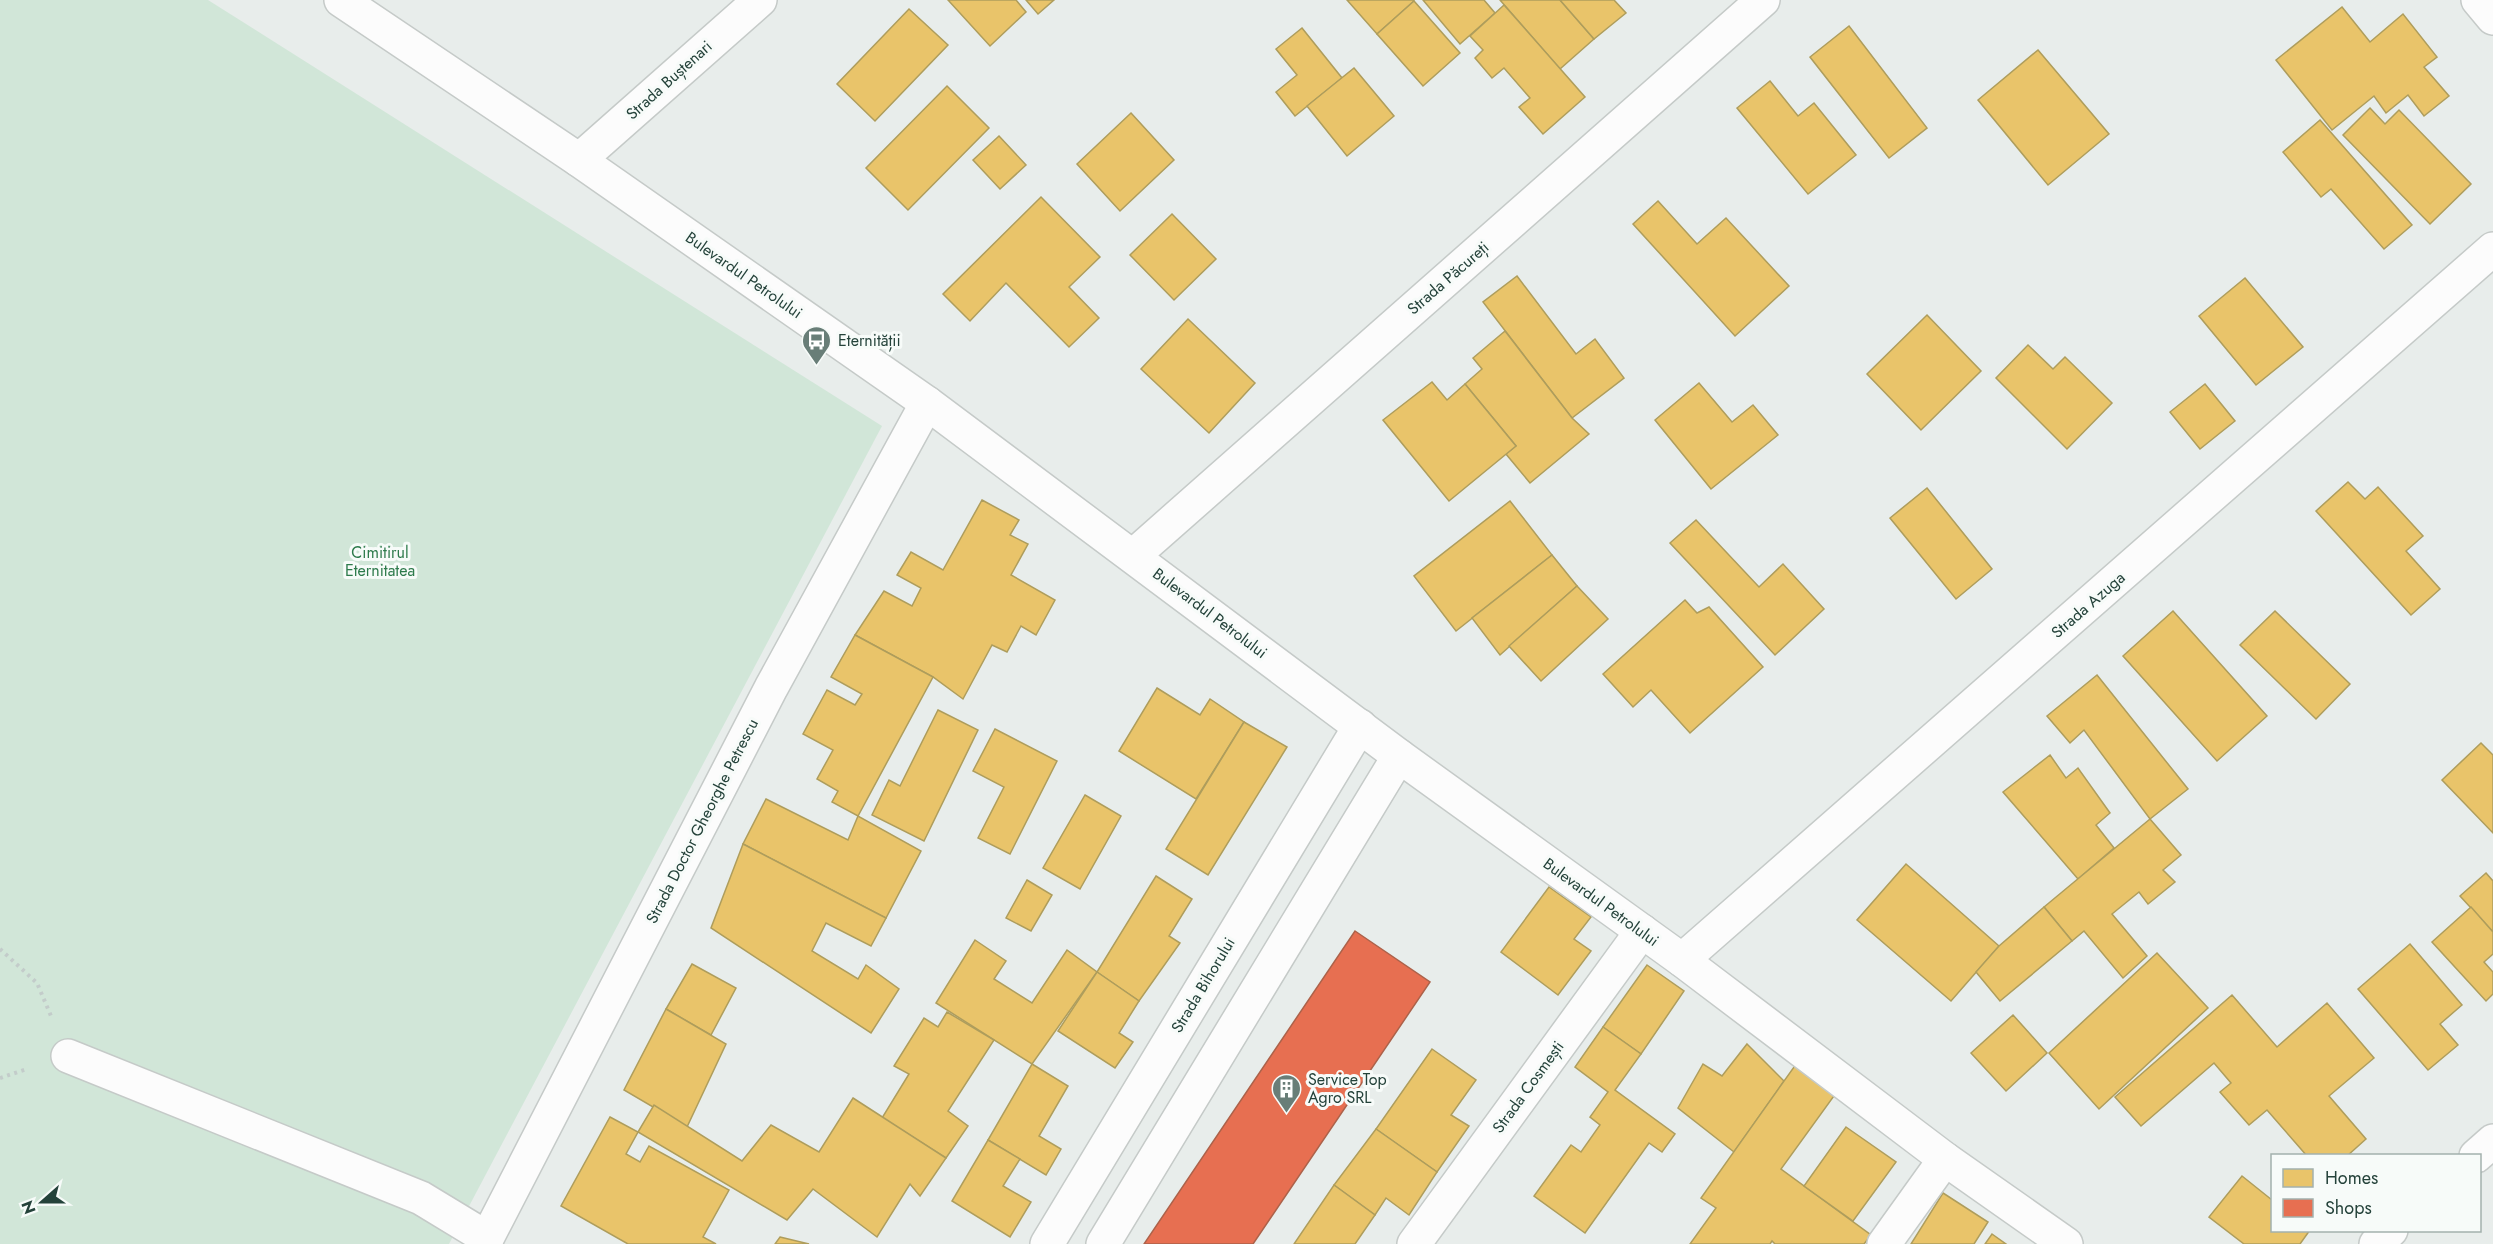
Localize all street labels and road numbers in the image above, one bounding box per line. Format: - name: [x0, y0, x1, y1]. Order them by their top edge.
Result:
- street label: Strada Buștenari: [621, 35, 717, 125]
- street label: Bulevardul Petrolului: [681, 226, 807, 324]
- street label: Strada Păcureți: [1402, 236, 1494, 320]
- street label: Bulevardul Petrolului: [1148, 562, 1272, 664]
- street label: Strada Azuga: [2046, 566, 2130, 644]
- street label: Strada Doctor Gheorghe Petrescu: [640, 714, 764, 928]
- street label: Bulevardul Petrolului: [1538, 852, 1664, 952]
- street label: Strada Bihorului: [1165, 933, 1241, 1037]
- street label: Strada Cosmești: [1487, 1036, 1569, 1138]

